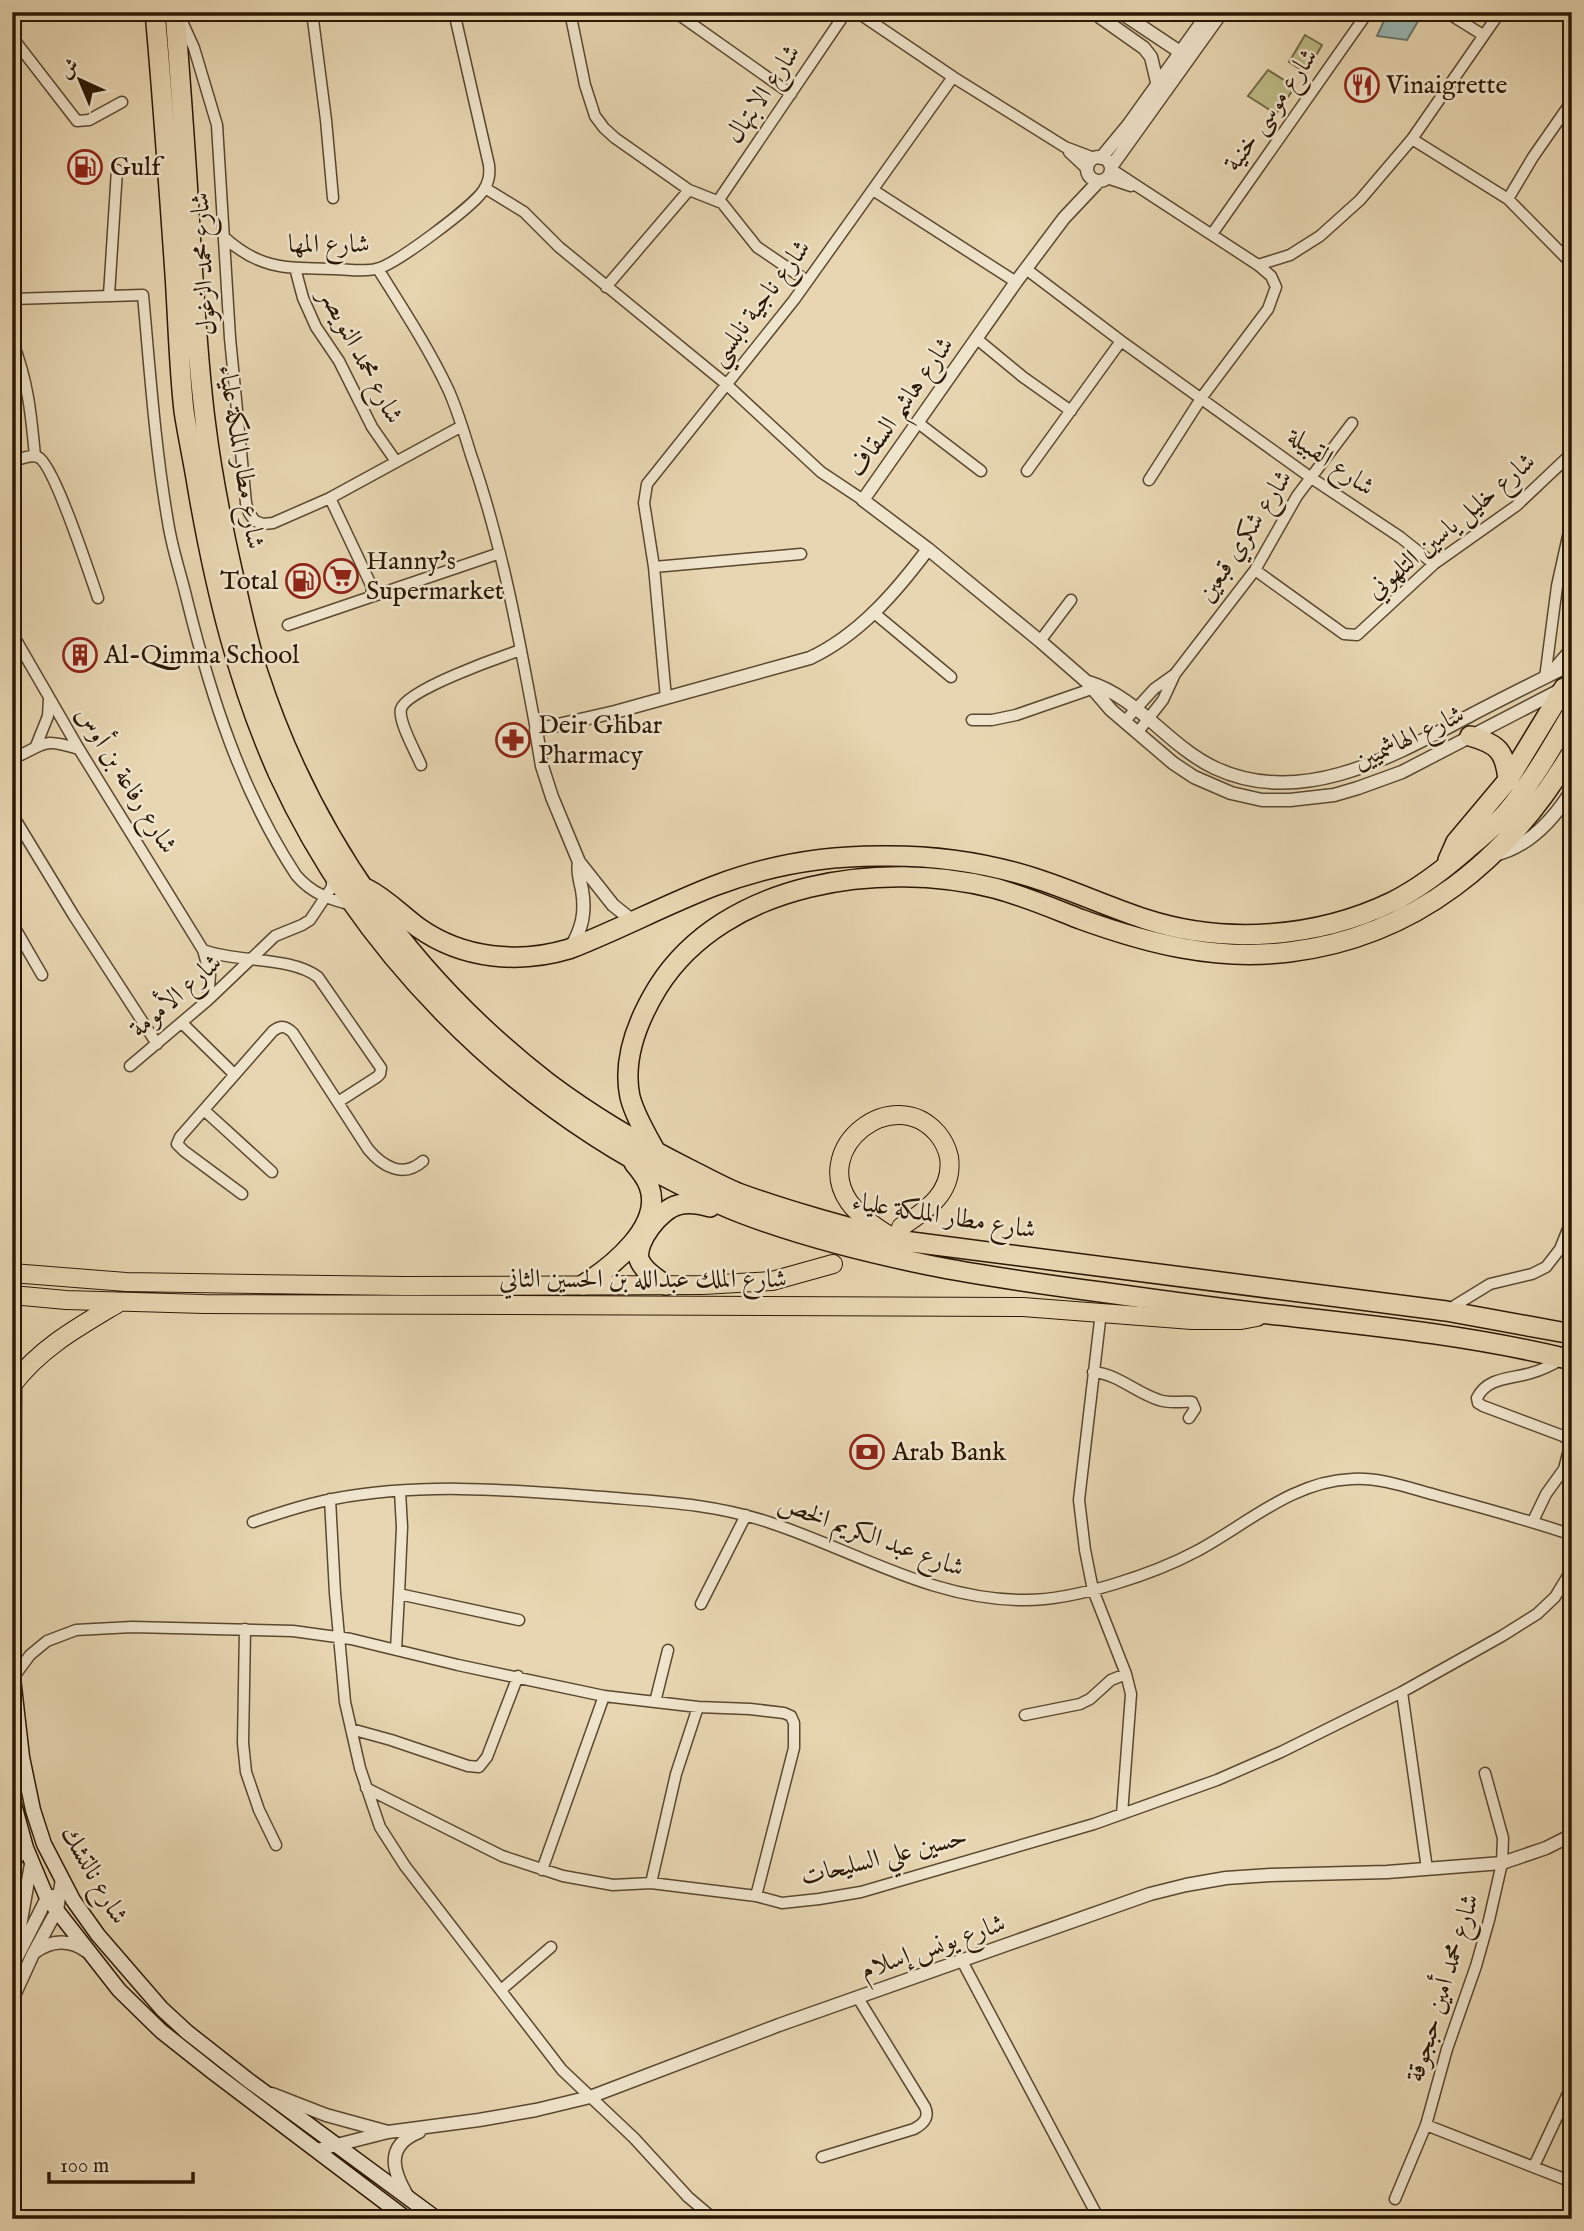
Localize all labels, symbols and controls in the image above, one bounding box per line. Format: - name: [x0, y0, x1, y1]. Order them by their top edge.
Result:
- street label: شارع الابتهال: [718, 38, 812, 152]
- street label: شارع موسى خنية: [1216, 42, 1329, 180]
- north arrow: [46, 46, 116, 116]
- text: ش: [54, 54, 85, 84]
- restaurant icon: Vinaigrette: [1343, 66, 1381, 104]
- place label: Vinaigrette: [1385, 69, 1507, 102]
- fuel station icon: Gulf: [66, 148, 104, 186]
- place label: Gulf: [110, 151, 165, 184]
- street label: شارع محمد الزغول: [184, 191, 228, 337]
- street label: شارع المها: [288, 228, 370, 265]
- street label: شارع ناجية نابلسي: [702, 233, 823, 377]
- street label: شارع محمد النويصر: [307, 280, 411, 431]
- street label: شارع هاشم السقاف: [840, 330, 968, 488]
- street label: شارع مطار الملكة علياء: [206, 363, 272, 552]
- street label: شارع القبيلة: [1277, 419, 1381, 507]
- street label: شارع خليل ياسين التلهوني: [1359, 445, 1545, 610]
- street label: شارع شكري قبعين: [1190, 463, 1303, 611]
- place label: Hanny's Supermarket: [366, 545, 504, 608]
- supermarket icon: Hanny's Supermarket: [322, 557, 360, 595]
- fuel station icon: Total: [284, 562, 322, 600]
- place label: Total: [220, 565, 279, 598]
- building icon: Al-Qimma School: [61, 636, 99, 674]
- place label: Al-Qimma School: [103, 639, 300, 672]
- street label: شارع الهاشميين: [1348, 698, 1471, 782]
- street label: شارع رفاعة بن أوس: [64, 699, 186, 862]
- place label: Deir Ghbar Pharmacy: [538, 709, 663, 772]
- pharmacy icon: Deir Ghbar Pharmacy: [494, 721, 532, 759]
- street label: شارع الأمومة: [121, 944, 232, 1048]
- street label: شارع مطار الملكة علياء: [849, 1185, 1038, 1251]
- street label: شارع الملك عبدالله بن الحسين الثاني: [499, 1263, 787, 1300]
- bank icon: Arab Bank: [848, 1433, 886, 1471]
- place label: Arab Bank: [891, 1436, 1007, 1469]
- street label: شارع عبد الكريم الخص: [772, 1487, 969, 1590]
- street label: شارع نالتشك: [49, 1820, 135, 1932]
- street label: حسين علي السليحات: [797, 1820, 972, 1900]
- street label: شارع محمد أمين حبجوقة: [1397, 1889, 1491, 2087]
- street label: شارع يونس إسلام: [856, 1907, 1011, 1992]
- scale bar: [49, 2140, 192, 2184]
- text: 100 m: [60, 2153, 109, 2180]

